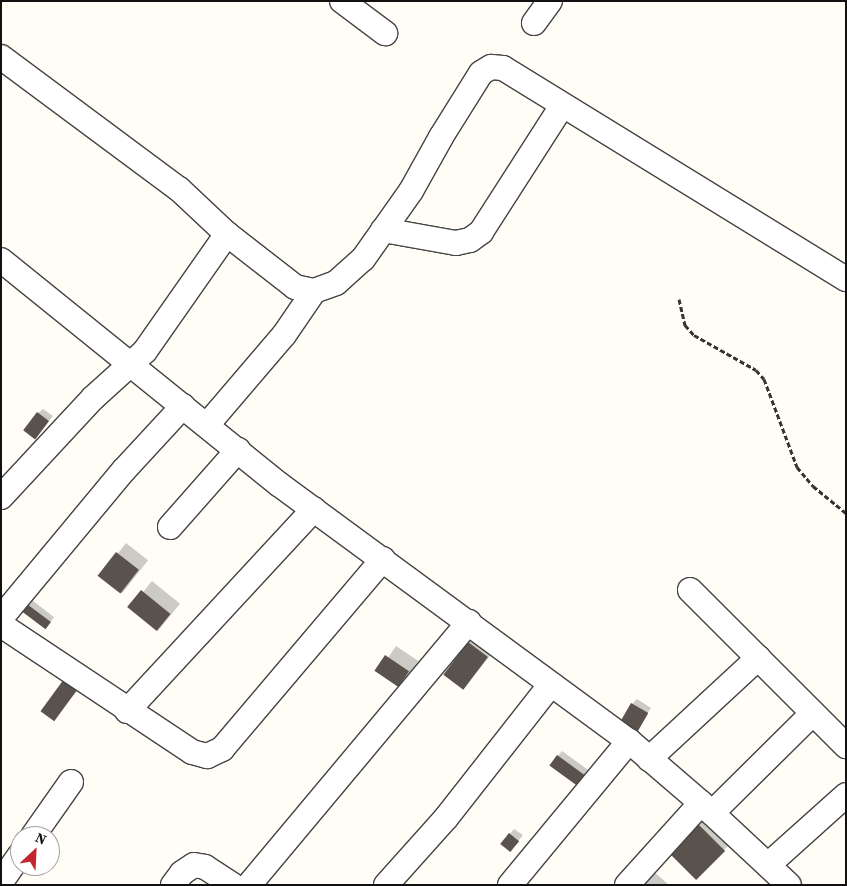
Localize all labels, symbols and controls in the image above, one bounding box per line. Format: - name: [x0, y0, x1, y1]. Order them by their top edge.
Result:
- north arrow: [10, 826, 60, 876]
- text: N: [32, 827, 50, 850]

